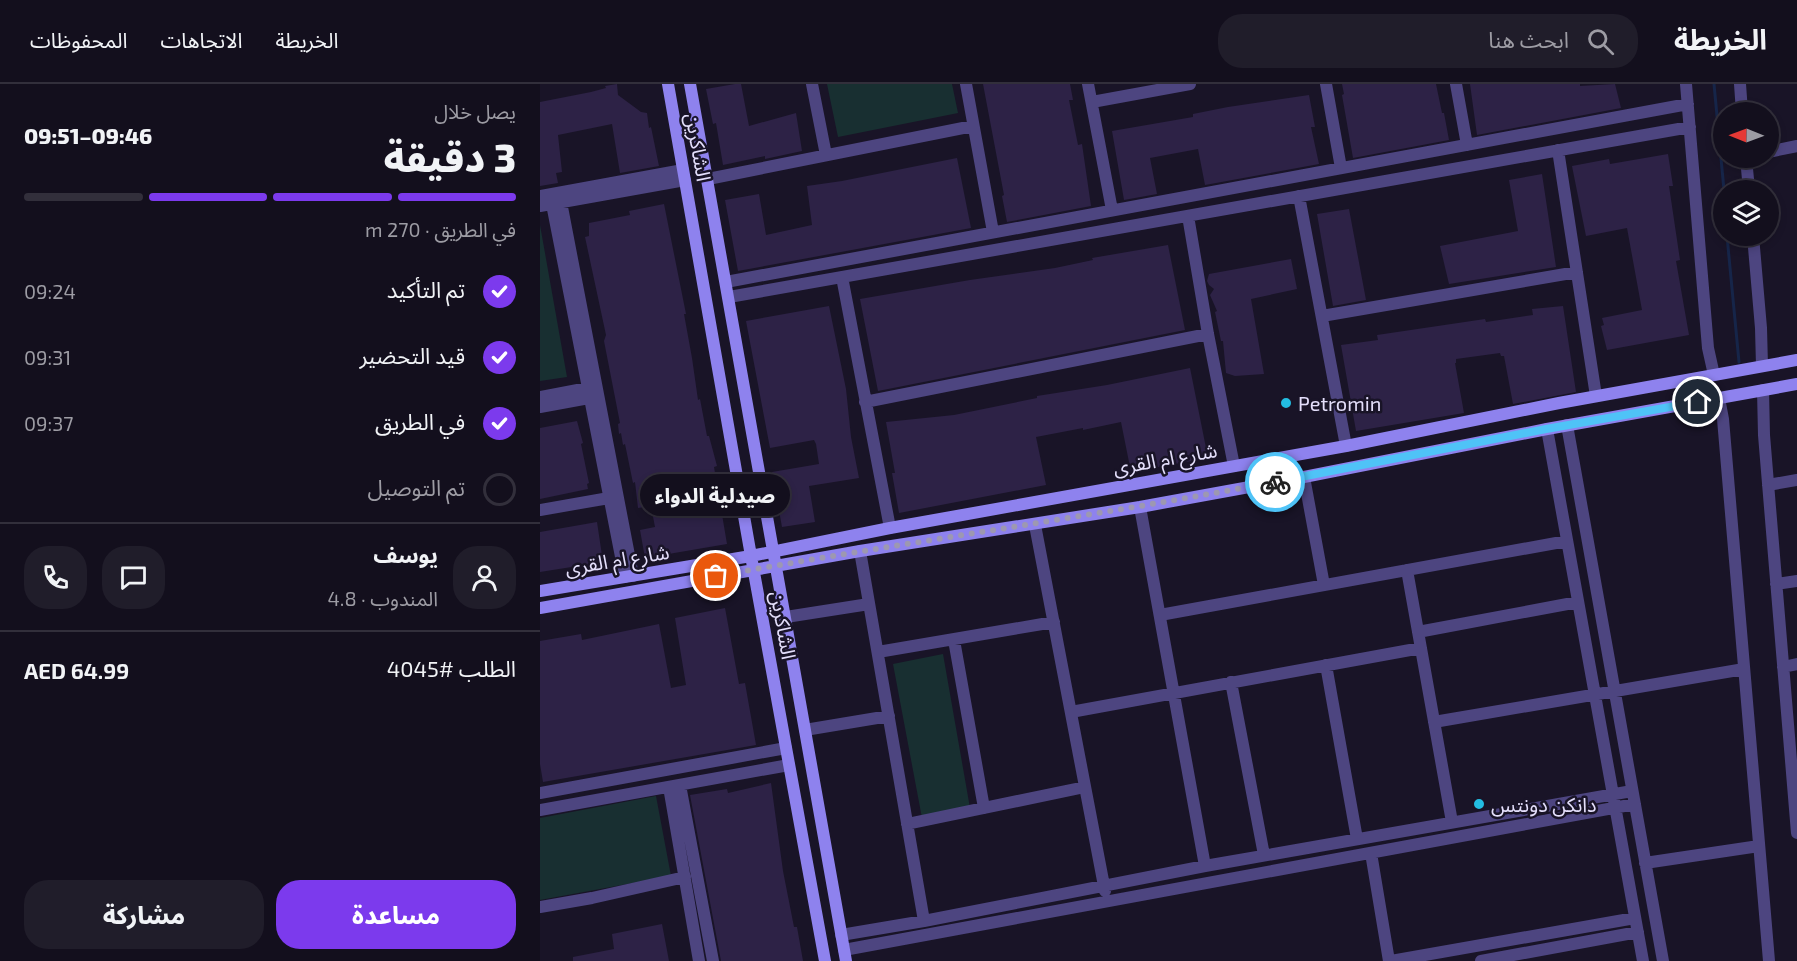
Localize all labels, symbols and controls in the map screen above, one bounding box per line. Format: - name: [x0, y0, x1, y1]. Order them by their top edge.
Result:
- search box: [1218, 14, 1638, 68]
- text: الخريطة: [1674, 22, 1767, 56]
- icon: search: [1584, 25, 1617, 58]
- text: ابحث هنا: [1488, 26, 1569, 52]
- text: المحفوظات: [30, 27, 127, 52]
- text: الاتجاهات: [160, 27, 242, 52]
- text: الخريطة: [275, 27, 338, 52]
- text: يصل خلال: [434, 99, 516, 123]
- north arrow: [1713, 102, 1779, 168]
- map controls: [1713, 102, 1779, 246]
- street label: الشاكرين: [680, 111, 717, 183]
- text: 09:46–09:51: [24, 122, 152, 148]
- text: 3 دقيقة: [384, 133, 516, 180]
- button: layers: [1713, 180, 1779, 246]
- text: في الطريق · 270 m: [365, 217, 516, 241]
- icon: check: [483, 275, 516, 308]
- text: تم التأكيد: [387, 276, 465, 302]
- text: 09:24: [24, 279, 76, 303]
- icon: check: [483, 341, 516, 374]
- text: قيد التحضير: [359, 342, 465, 368]
- text: 09:31: [24, 345, 71, 369]
- pin: [1672, 376, 1723, 427]
- icon: home: [1681, 385, 1714, 418]
- place label: Petromin: [1298, 391, 1381, 415]
- marker: Petromin: [1279, 396, 1293, 410]
- icon: check: [483, 407, 516, 440]
- text: في الطريق: [375, 408, 465, 434]
- text: 09:37: [24, 411, 74, 435]
- street label: شارع ام القرى: [1111, 437, 1220, 483]
- courier: [1245, 452, 1305, 512]
- icon: bike: [1259, 466, 1292, 499]
- text: تم التوصيل: [367, 474, 465, 500]
- callout: صيدلية الدواء: [641, 474, 791, 516]
- text: صيدلية الدواء: [655, 483, 775, 507]
- street label: شارع ام القرى: [563, 539, 672, 583]
- text: يوسف: [373, 541, 438, 567]
- button: phone: [24, 546, 87, 609]
- button: chat: [102, 546, 165, 609]
- button: person: [453, 546, 516, 609]
- pin: [690, 550, 741, 601]
- icon: bag: [699, 559, 732, 592]
- text: المندوب · 4.8: [328, 586, 438, 610]
- street label: الشاكرين: [765, 589, 802, 661]
- text: الطلب #4045: [387, 655, 516, 681]
- text: AED 64.99: [24, 657, 129, 683]
- place label: دانكن دونتس: [1491, 792, 1597, 817]
- marker: دانكن دونتس: [1472, 797, 1486, 811]
- button: مشاركة: [24, 880, 264, 949]
- button: مساعدة: [276, 880, 516, 949]

